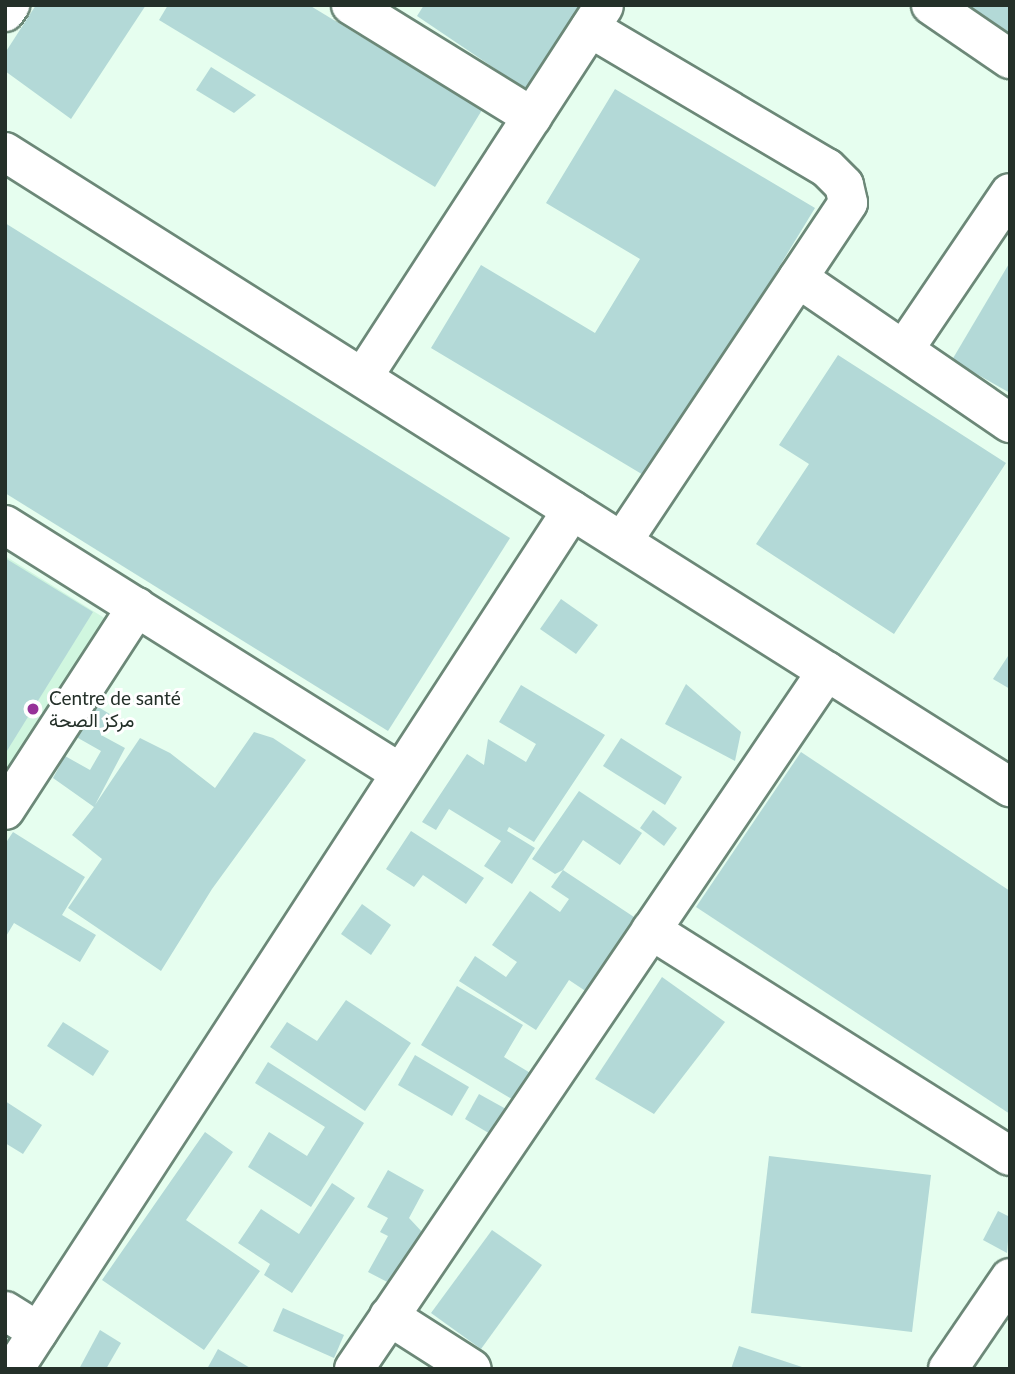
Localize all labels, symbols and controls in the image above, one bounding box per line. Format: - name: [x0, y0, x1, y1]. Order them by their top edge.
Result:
- place label: Centre de santé مركز الصحة: [49, 687, 181, 731]
- marker: Centre de santé مركز الصحة: [23, 699, 43, 719]

